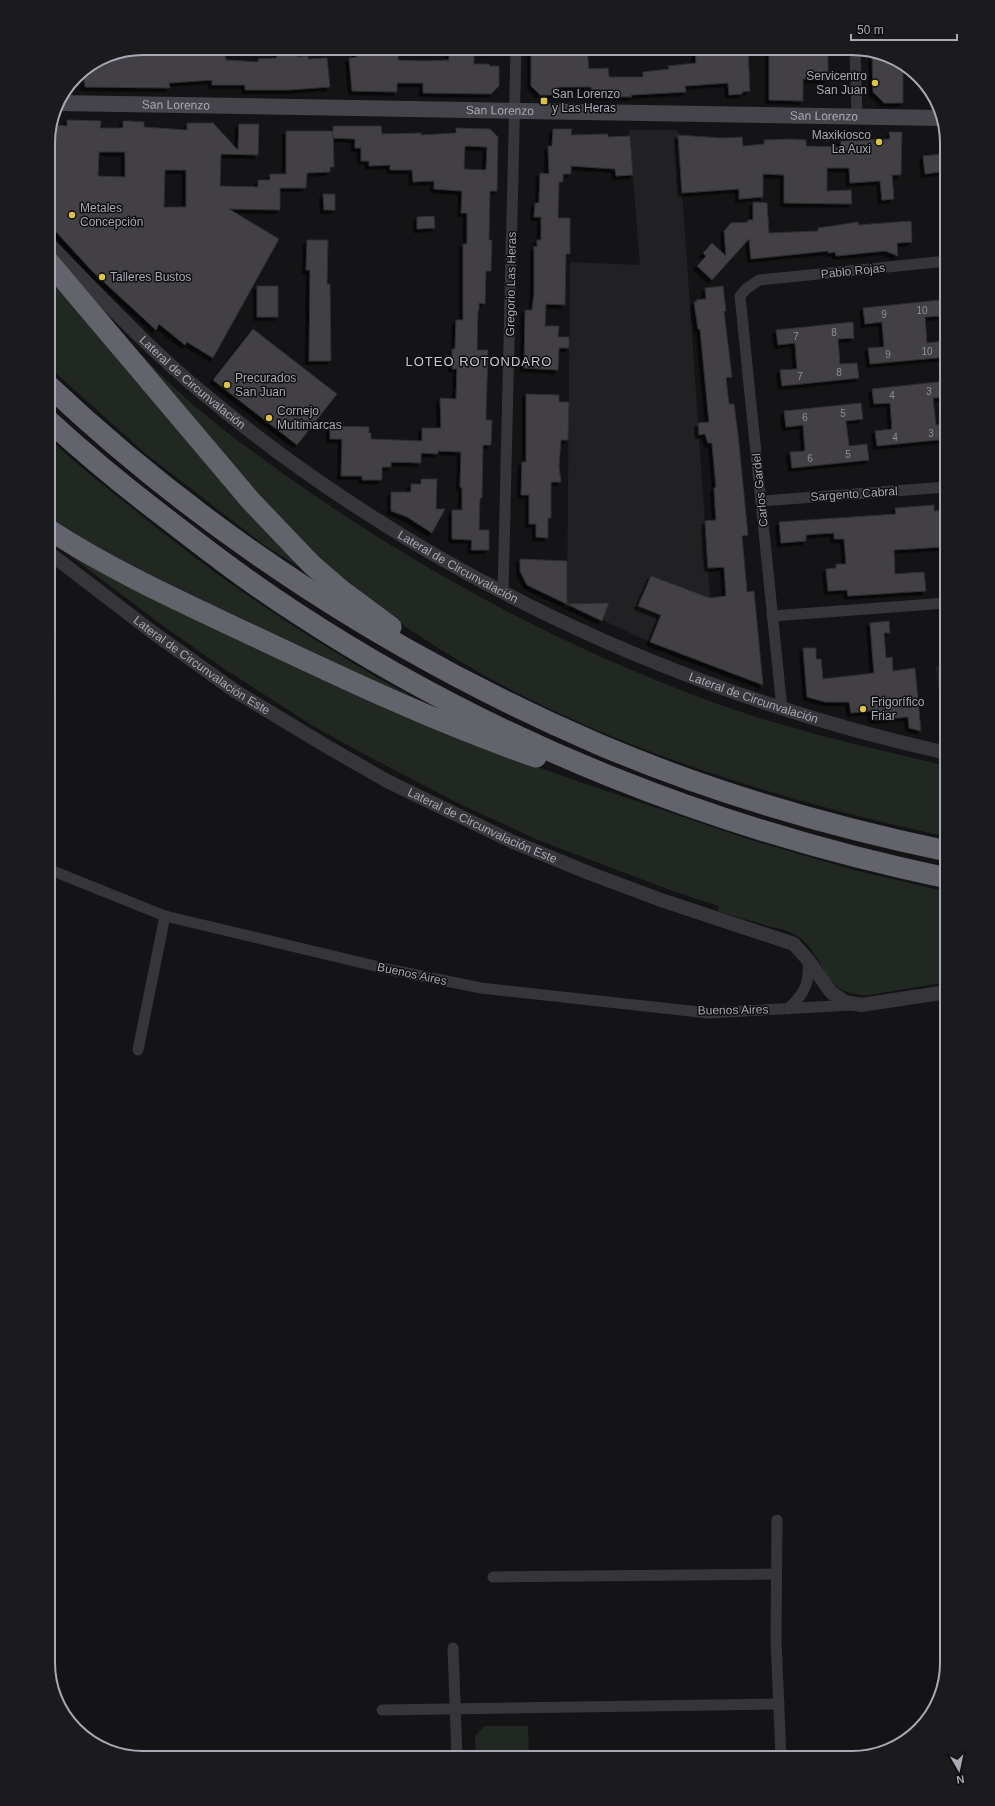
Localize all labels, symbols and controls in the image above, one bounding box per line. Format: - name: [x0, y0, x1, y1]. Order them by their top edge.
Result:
- scale bar: [851, 16, 957, 42]
- text: 50 m: [857, 23, 884, 37]
- place label: Servicentro San Juan: [806, 69, 867, 97]
- marker: Servicentro San Juan: [870, 78, 880, 88]
- place label: San Lorenzo y Las Heras: [552, 87, 620, 115]
- marker: San Lorenzo y Las Heras: [539, 96, 549, 106]
- street label: San Lorenzo: [142, 97, 210, 113]
- street label: San Lorenzo: [466, 103, 534, 118]
- street label: San Lorenzo: [790, 108, 858, 124]
- place label: Maxikiosco La Auxi: [812, 128, 871, 156]
- marker: Maxikiosco La Auxi: [874, 137, 884, 147]
- place label: Metales Concepción: [80, 201, 143, 229]
- marker: Metales Concepción: [67, 210, 77, 220]
- street label: Gregorio Las Heras: [503, 232, 519, 336]
- street label: Pablo Rojas: [820, 261, 886, 281]
- place label: Talleres Bustos: [110, 270, 191, 284]
- marker: Talleres Bustos: [97, 272, 107, 282]
- house number: 10: [916, 305, 928, 316]
- house number: 9: [881, 309, 887, 320]
- house number: 8: [831, 327, 837, 338]
- house number: 7: [793, 331, 799, 342]
- street label: Lateral de Circunvalación: [137, 333, 248, 432]
- house number: 10: [921, 346, 933, 357]
- house number: 9: [885, 349, 891, 360]
- district label: LOTEO ROTONDARO: [406, 354, 552, 369]
- house number: 8: [836, 367, 842, 378]
- place label: Precurados San Juan: [235, 371, 296, 399]
- house number: 7: [797, 371, 803, 382]
- marker: Precurados San Juan: [222, 380, 232, 390]
- house number: 3: [926, 386, 932, 397]
- house number: 4: [889, 390, 895, 401]
- place label: Cornejo Multimarcas: [277, 404, 342, 432]
- house number: 5: [840, 408, 846, 419]
- house number: 6: [802, 412, 808, 423]
- marker: Cornejo Multimarcas: [264, 413, 274, 423]
- house number: 3: [928, 428, 934, 439]
- house number: 4: [892, 432, 898, 443]
- house number: 5: [845, 449, 851, 460]
- street label: Carlos Gardel: [749, 452, 771, 528]
- house number: 6: [807, 453, 813, 464]
- street label: Sargento Cabral: [810, 484, 898, 504]
- street label: Lateral de Circunvalación: [395, 528, 520, 606]
- street label: Lateral de Circunvalación Este: [131, 613, 273, 718]
- street label: Lateral de Circunvalación: [687, 669, 820, 726]
- place label: Frigorífico Friar: [871, 695, 925, 723]
- marker: Frigorífico Friar: [858, 704, 868, 714]
- street label: Lateral de Circunvalación Este: [405, 785, 559, 866]
- street label: Buenos Aires: [376, 960, 448, 988]
- street label: Buenos Aires: [698, 1002, 768, 1018]
- north arrow: [939, 1750, 979, 1790]
- text: N: [956, 1773, 965, 1786]

